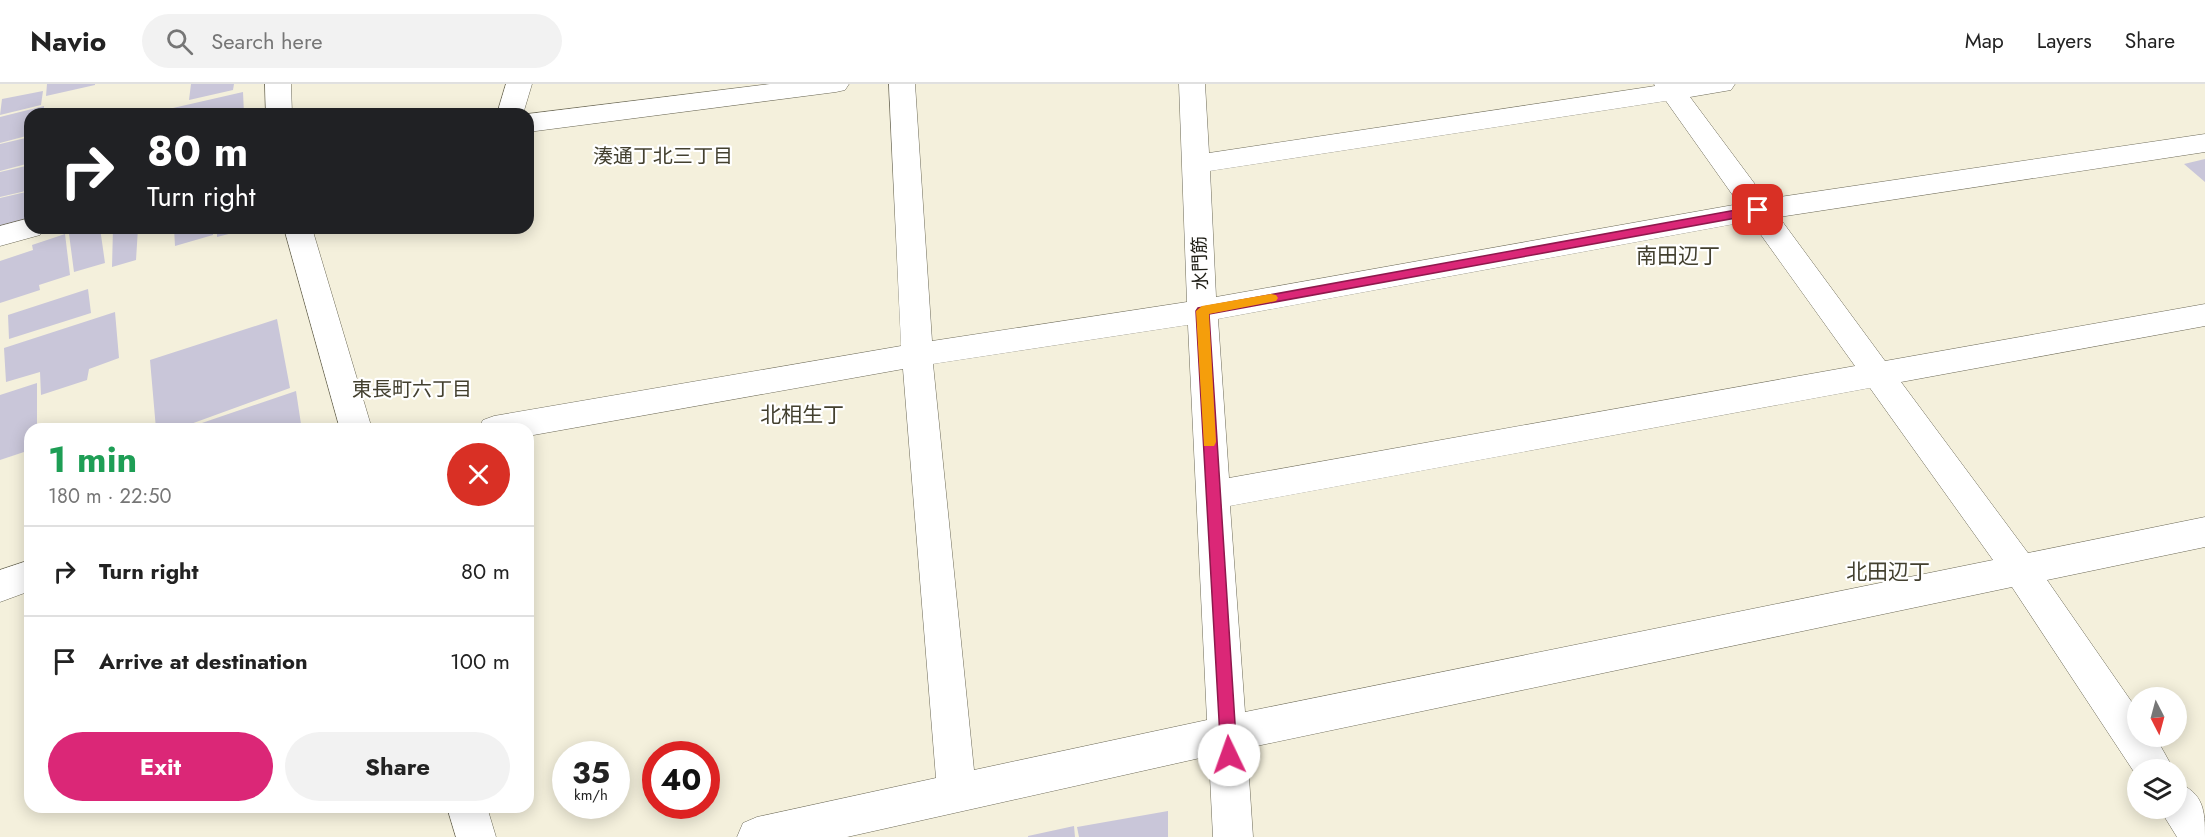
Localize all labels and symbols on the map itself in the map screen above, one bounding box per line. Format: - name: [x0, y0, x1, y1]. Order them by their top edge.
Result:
- district label: 湊通丁北三丁目: [593, 142, 733, 171]
- pin: [1732, 184, 1783, 235]
- street label: 水門筋: [1186, 236, 1214, 290]
- district label: 南田辺丁: [1636, 241, 1720, 271]
- district label: 東長町六丁目: [352, 375, 472, 404]
- district label: 北相生丁: [760, 400, 844, 430]
- district label: 北田辺丁: [1846, 557, 1930, 587]
- north arrow: [2127, 687, 2187, 747]
- position arrow: [1197, 723, 1261, 787]
- speed limit sign: 40: [642, 741, 720, 819]

